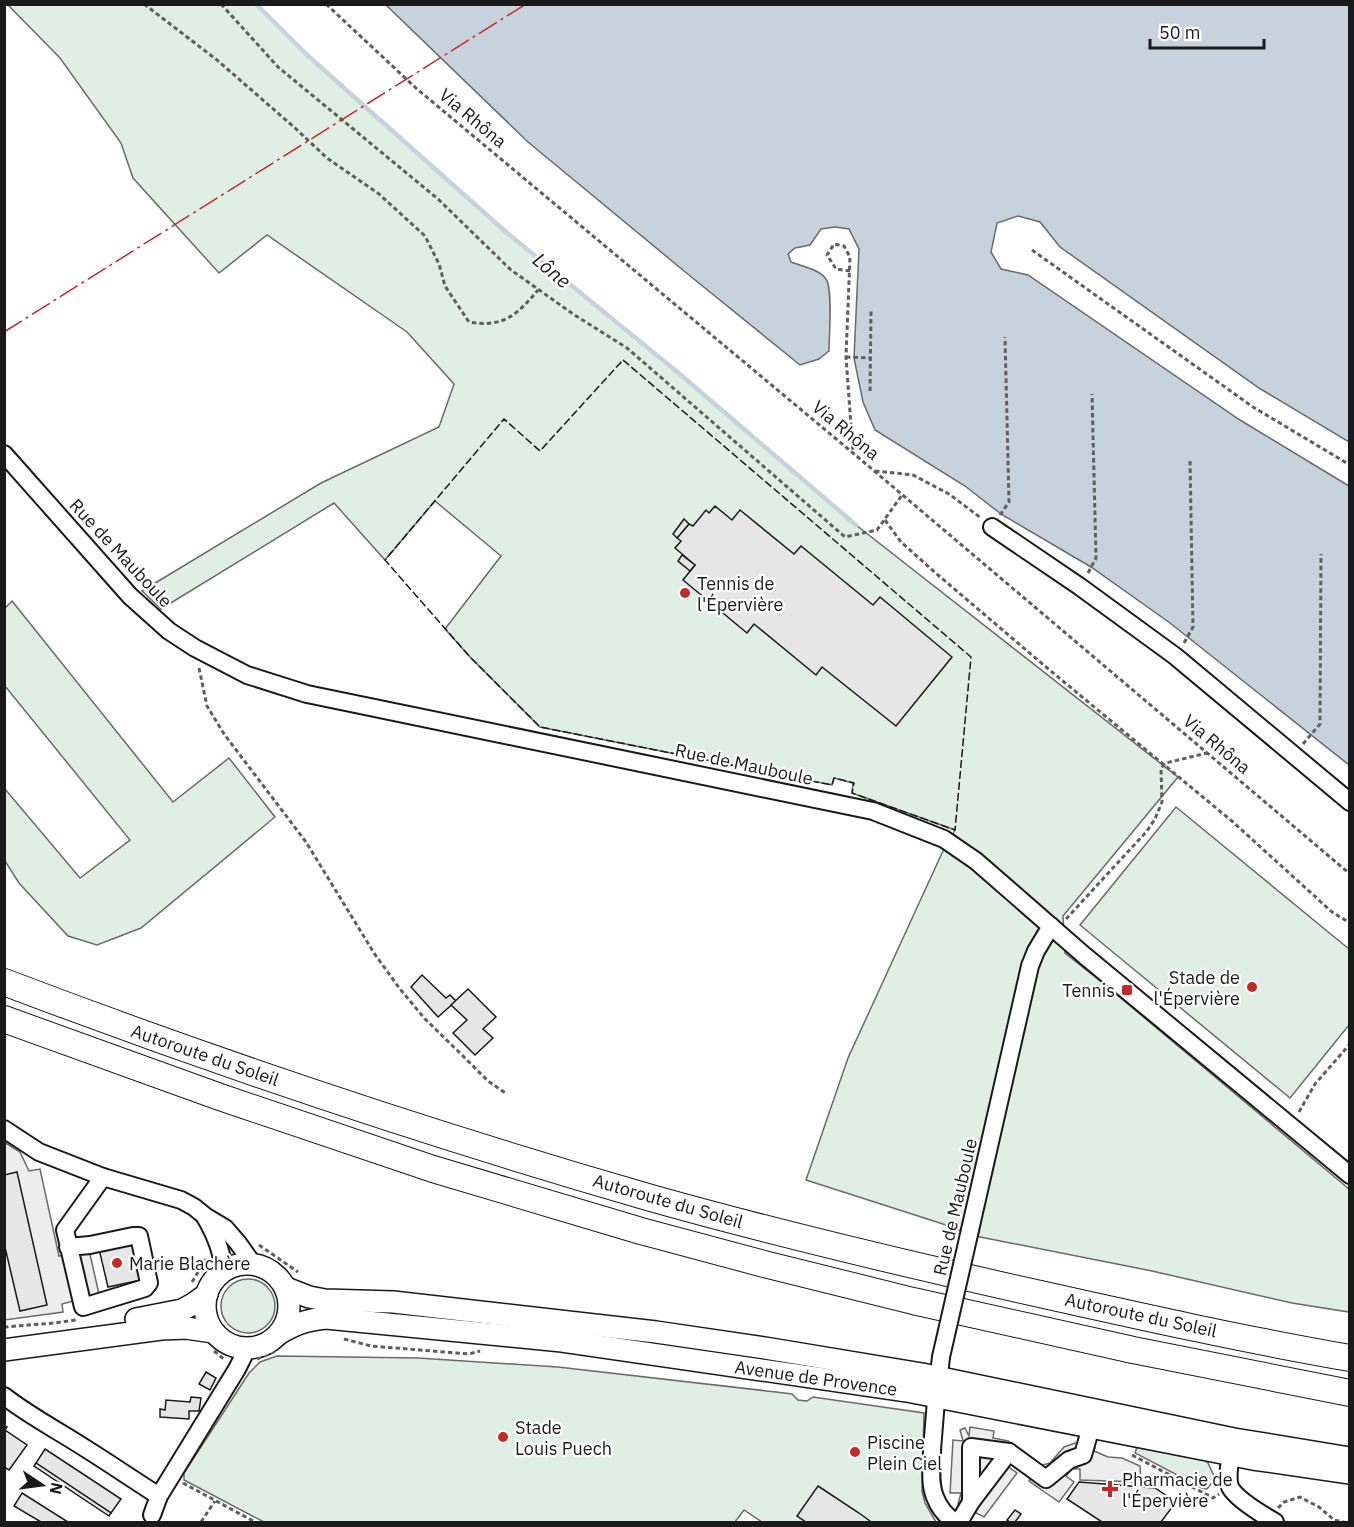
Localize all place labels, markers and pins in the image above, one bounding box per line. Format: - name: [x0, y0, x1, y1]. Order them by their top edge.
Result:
- place label: Tennis de l'Épervière: [697, 572, 784, 616]
- marker: Tennis de l'Épervière: [678, 586, 692, 600]
- place label: Stade de l'Épervière: [1154, 966, 1240, 1010]
- place label: Tennis: [1062, 979, 1115, 1002]
- marker: Stade de l'Épervière: [1245, 980, 1259, 994]
- marker: Tennis: [1120, 983, 1134, 997]
- place label: Marie Blachère: [129, 1252, 250, 1275]
- marker: Marie Blachère: [110, 1256, 124, 1270]
- place label: Stade Louis Puech: [515, 1416, 612, 1460]
- marker: Stade Louis Puech: [496, 1430, 510, 1444]
- place label: Piscine Plein Ciel: [867, 1431, 942, 1475]
- marker: Piscine Plein Ciel: [848, 1445, 862, 1459]
- place label: Pharmacie de l'Épervière: [1122, 1468, 1233, 1512]
- marker: Pharmacie de l'Épervière: [1103, 1482, 1117, 1496]

